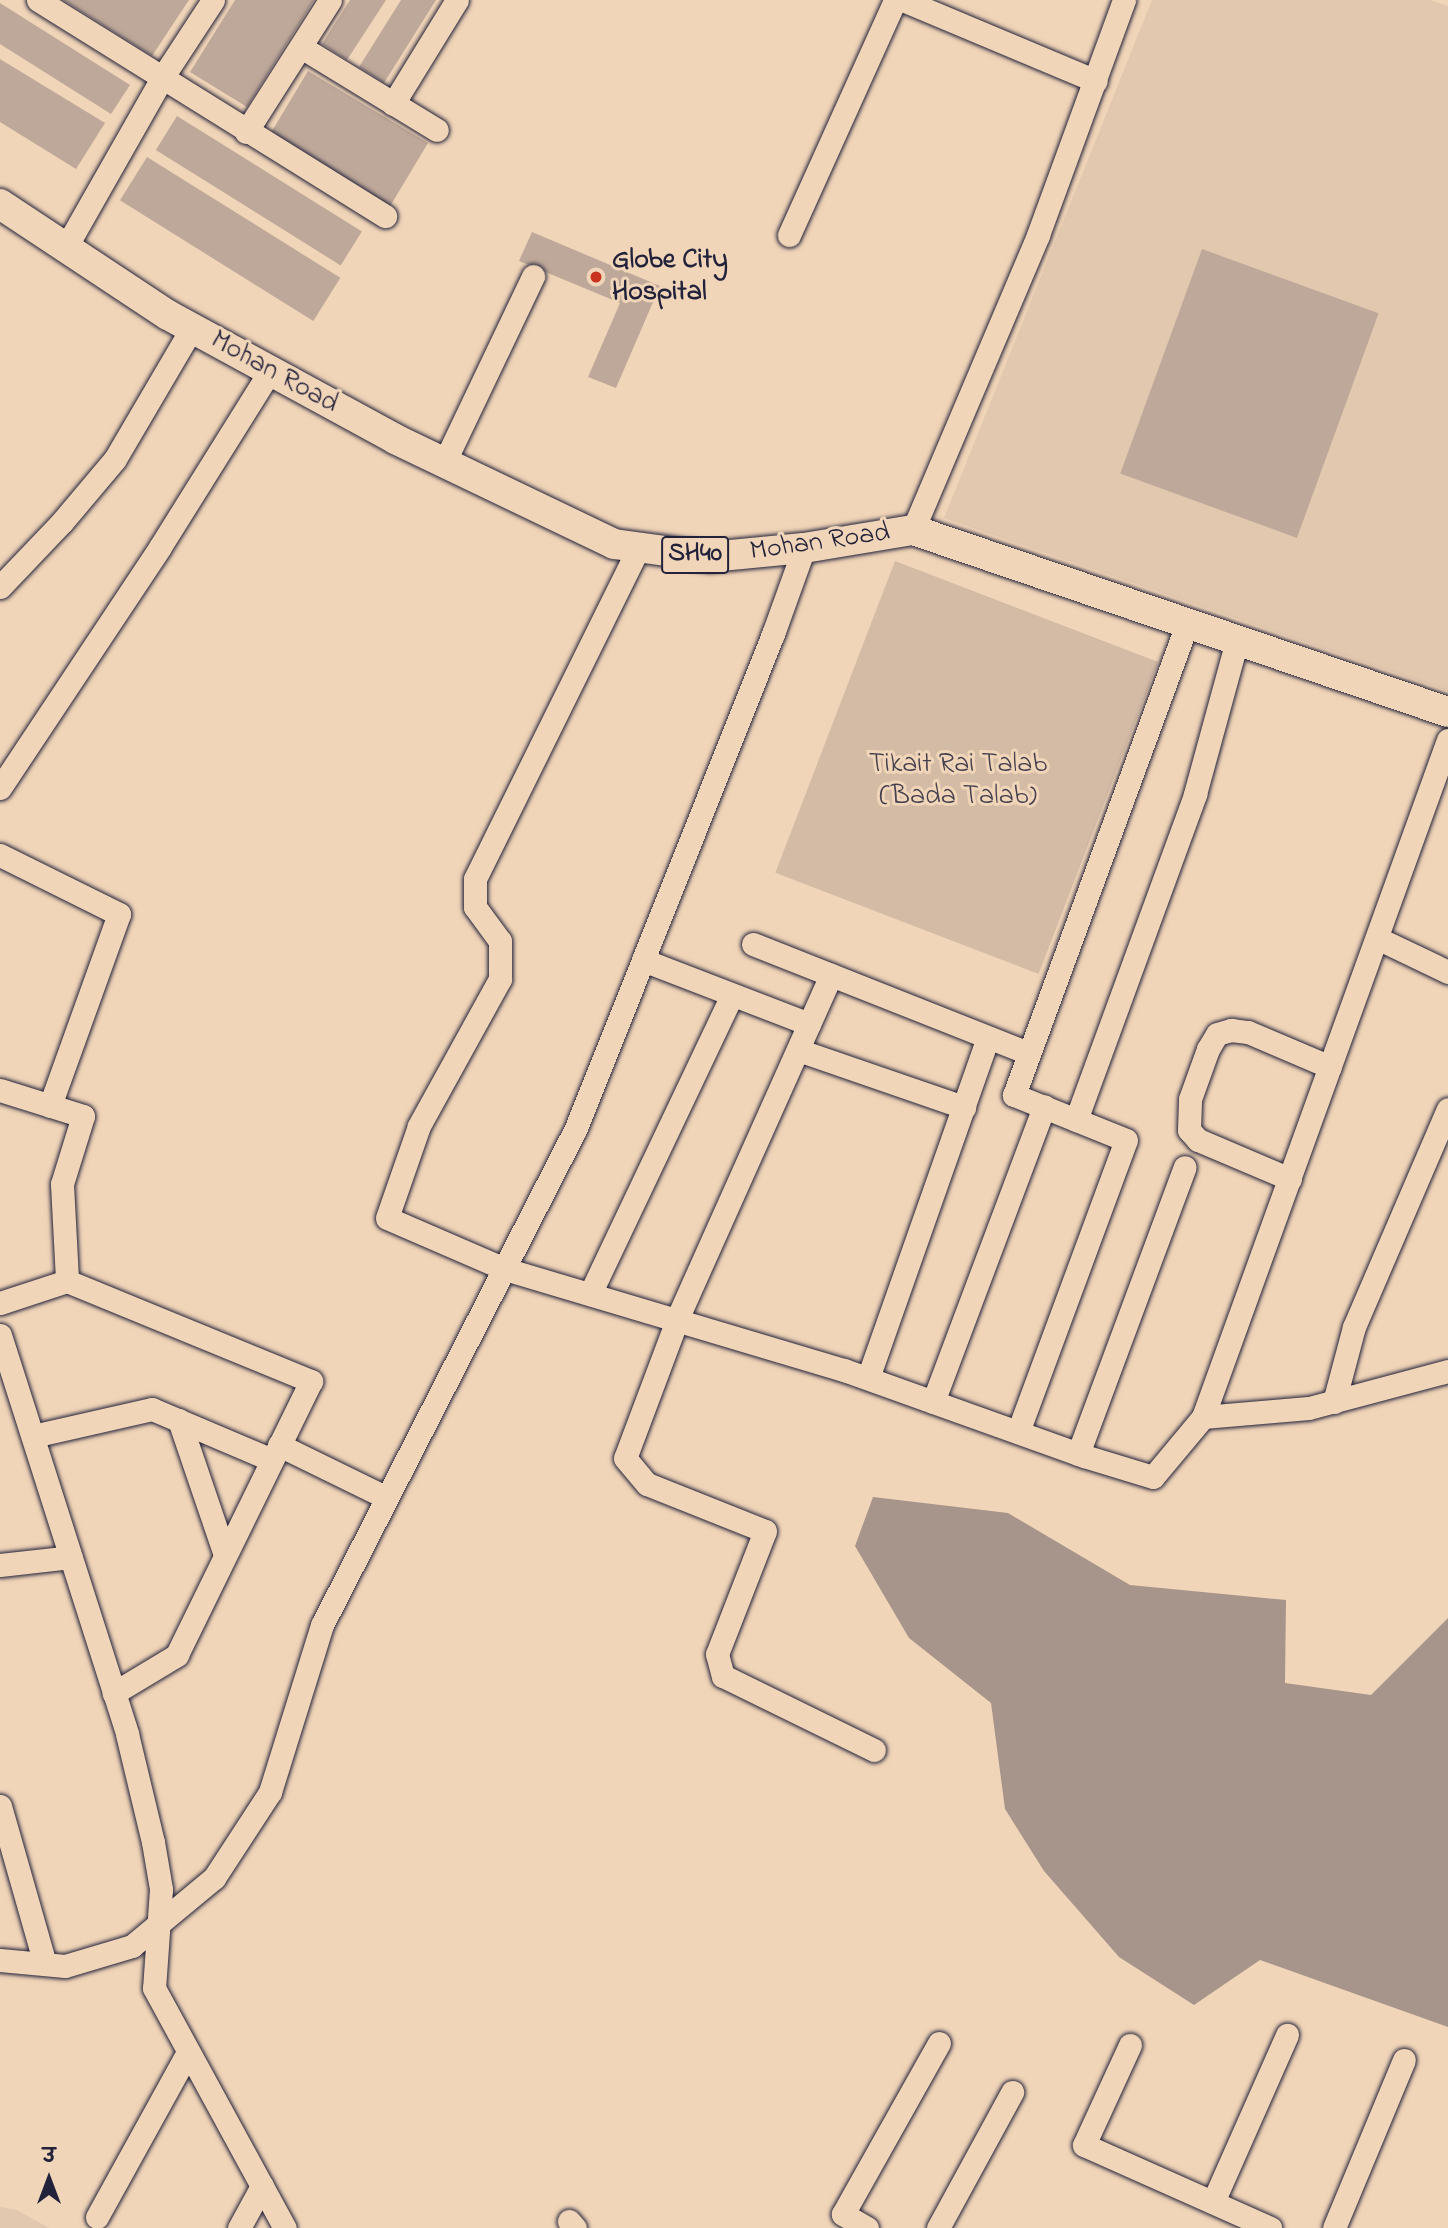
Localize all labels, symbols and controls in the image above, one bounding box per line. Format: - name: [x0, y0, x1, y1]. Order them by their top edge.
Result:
- place label: Globe City Hospital: [612, 244, 728, 310]
- marker: Globe City Hospital: [586, 267, 606, 287]
- street label: Mohan Road: [204, 324, 344, 422]
- street label: Mohan Road: [748, 517, 892, 569]
- road number: SH40: [660, 533, 730, 578]
- park label: Tikait Rai Talab (Bada Talab): [869, 748, 1047, 814]
- north arrow: [14, 2144, 84, 2214]
- text: उ: [43, 2144, 55, 2171]

